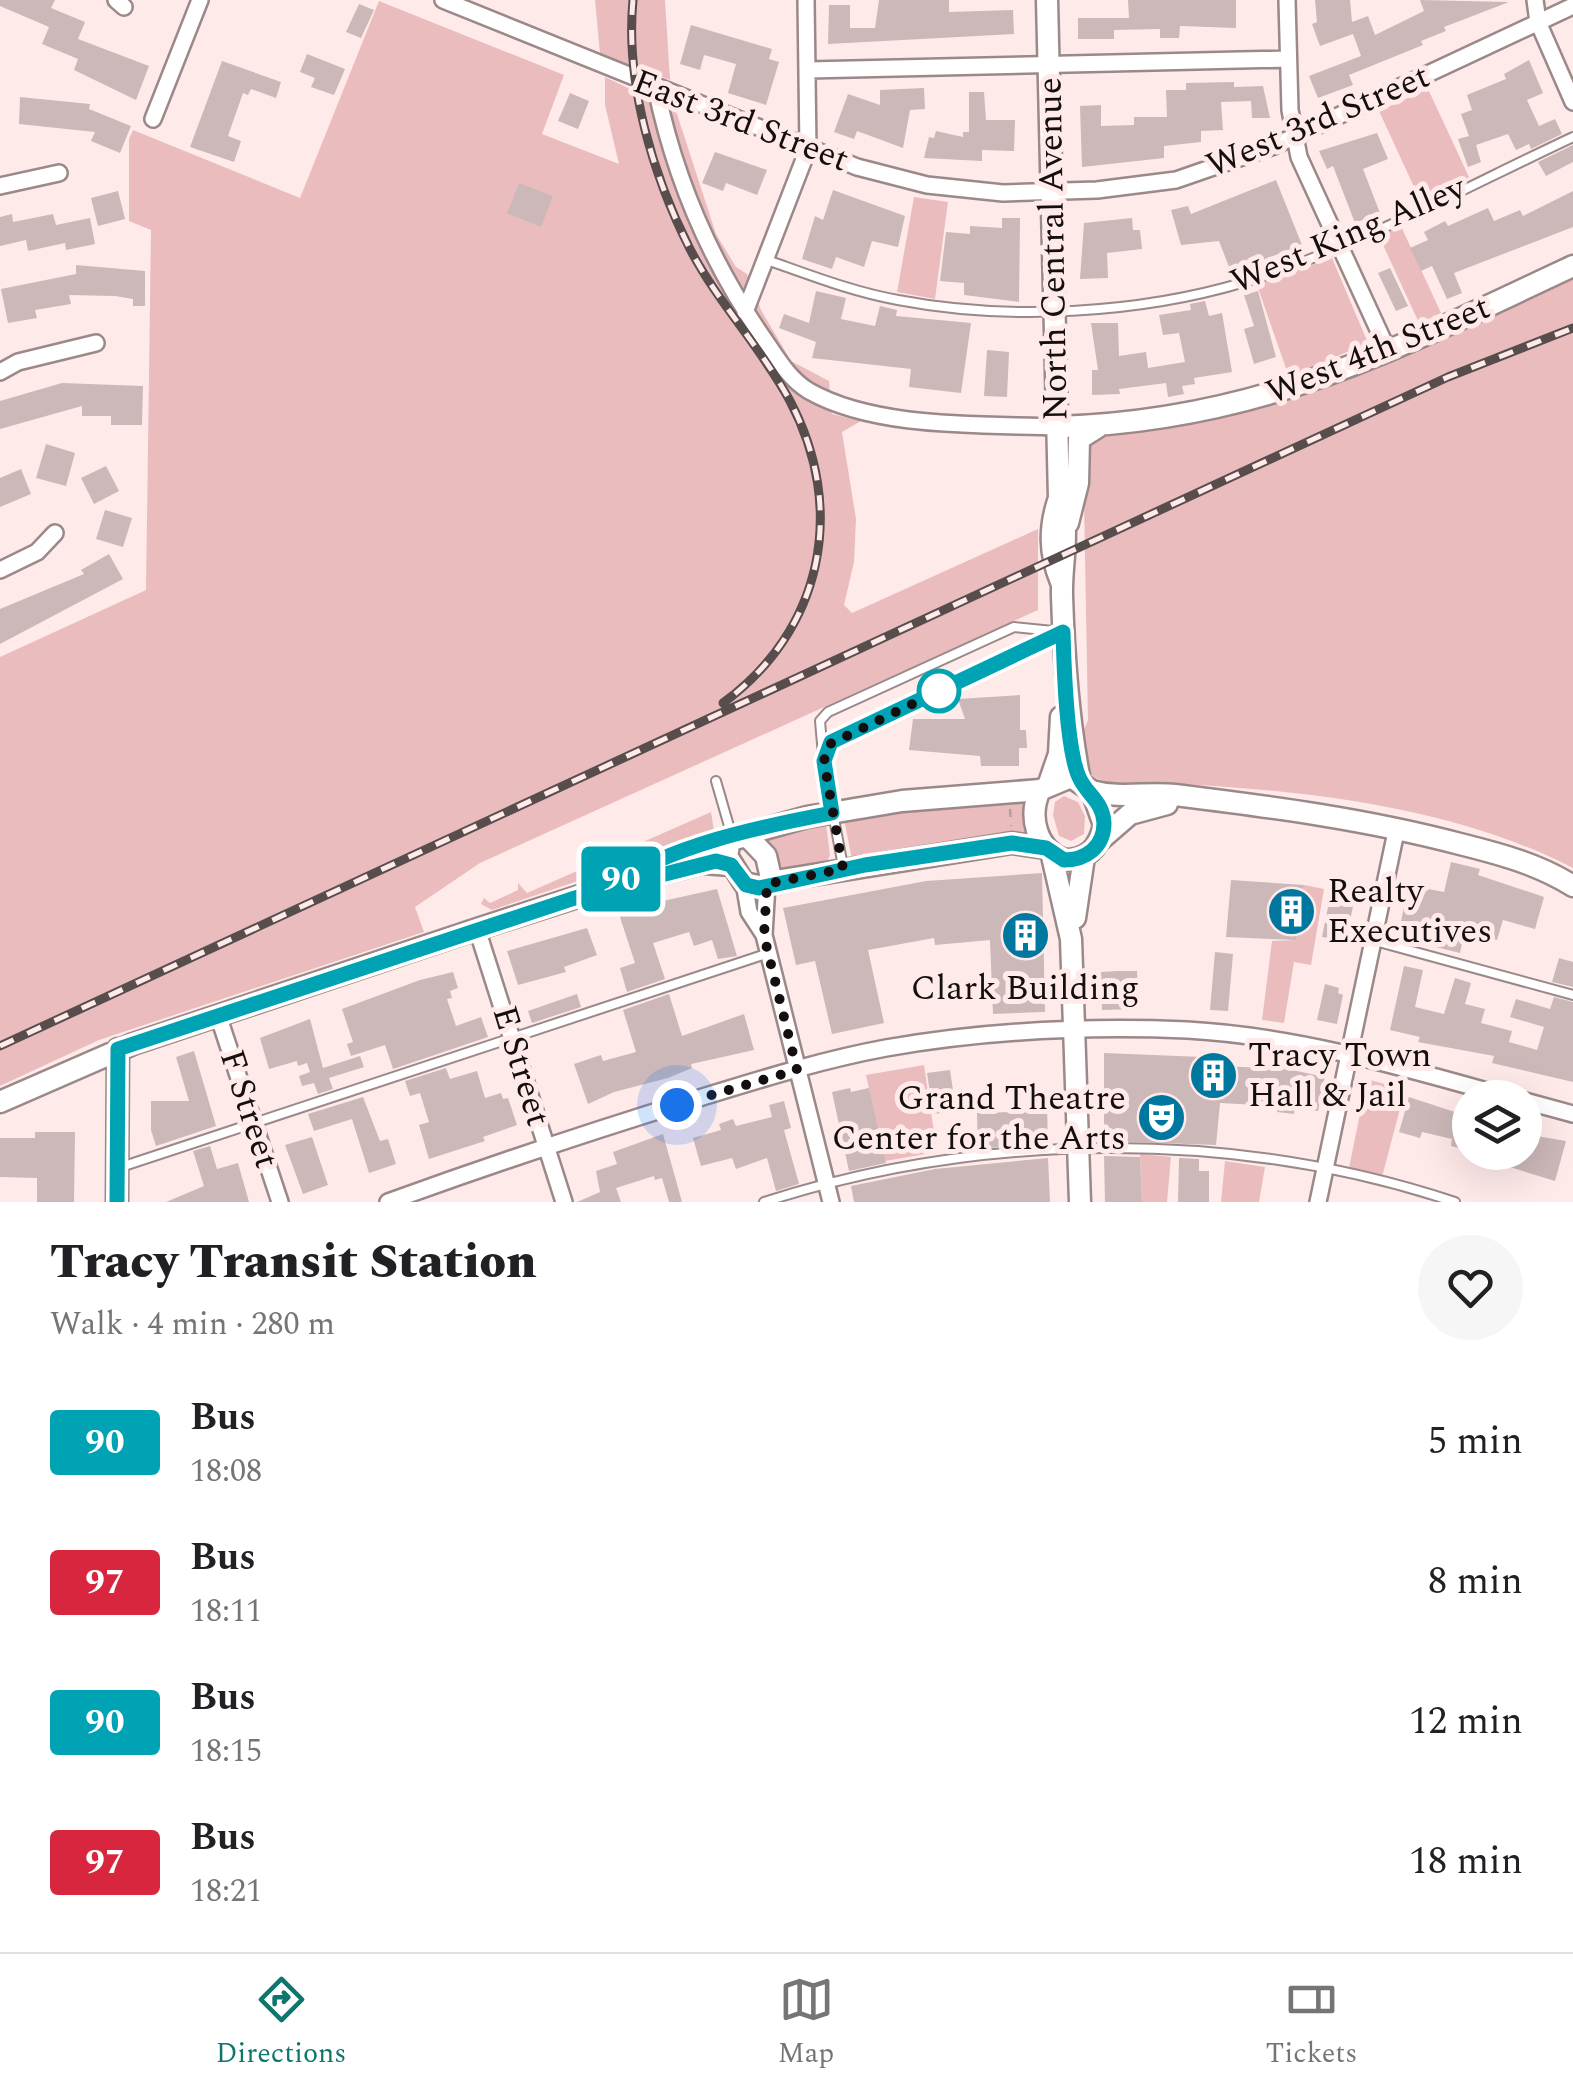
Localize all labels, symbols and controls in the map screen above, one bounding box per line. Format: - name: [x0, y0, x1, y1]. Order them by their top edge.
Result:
- street label: West 3rd Street: [1198, 50, 1438, 192]
- street label: East 3rd Street: [625, 56, 857, 186]
- street label: North Central Avenue: [1024, 77, 1082, 421]
- street label: West King Alley: [1222, 161, 1475, 308]
- street label: West 4th Street: [1258, 281, 1498, 419]
- unlabelled marker: [918, 670, 960, 712]
- line badge: 90: [576, 846, 666, 912]
- text: 90: [601, 853, 641, 906]
- place label: Realty Executives: [1327, 865, 1492, 958]
- building icon: Realty Executives: [1266, 885, 1318, 937]
- building icon: Clark Building: [999, 910, 1051, 962]
- place label: Clark Building: [911, 962, 1139, 1015]
- street label: E Street: [478, 999, 564, 1133]
- place label: Tracy Town Hall & Jail: [1248, 1029, 1432, 1122]
- street label: F Street: [205, 1043, 293, 1175]
- building icon: Tracy Town Hall & Jail: [1187, 1049, 1239, 1101]
- place label: Grand Theatre Center for the Arts: [832, 1072, 1126, 1165]
- your location: [652, 1080, 702, 1130]
- map controls: [1452, 1080, 1542, 1170]
- button: layers: [1452, 1080, 1542, 1170]
- theatre icon: Grand Theatre Center for the Arts: [1135, 1092, 1187, 1144]
- text: Tracy Transit Station: [50, 1226, 537, 1299]
- button: heart: [1418, 1235, 1523, 1340]
- text: Walk · 4 min · 280 m: [50, 1300, 335, 1349]
- text: Bus: [190, 1389, 256, 1447]
- text: 5 min: [1428, 1413, 1523, 1471]
- text: 90: [85, 1416, 125, 1469]
- text: 18:08: [190, 1447, 262, 1496]
- text: Bus: [190, 1529, 256, 1587]
- text: 8 min: [1428, 1553, 1523, 1611]
- text: 97: [85, 1556, 125, 1609]
- text: 18:11: [190, 1587, 262, 1636]
- text: Bus: [190, 1669, 256, 1727]
- text: 12 min: [1409, 1693, 1523, 1751]
- text: 90: [85, 1696, 125, 1749]
- text: 18:15: [190, 1727, 262, 1776]
- text: Bus: [190, 1809, 256, 1867]
- text: 18 min: [1409, 1833, 1523, 1891]
- text: 97: [85, 1836, 125, 1889]
- text: 18:21: [190, 1867, 262, 1916]
- tab: Directions: [216, 1972, 346, 2075]
- tab: Map: [778, 1972, 834, 2075]
- tab: Tickets: [1266, 1972, 1357, 2075]

